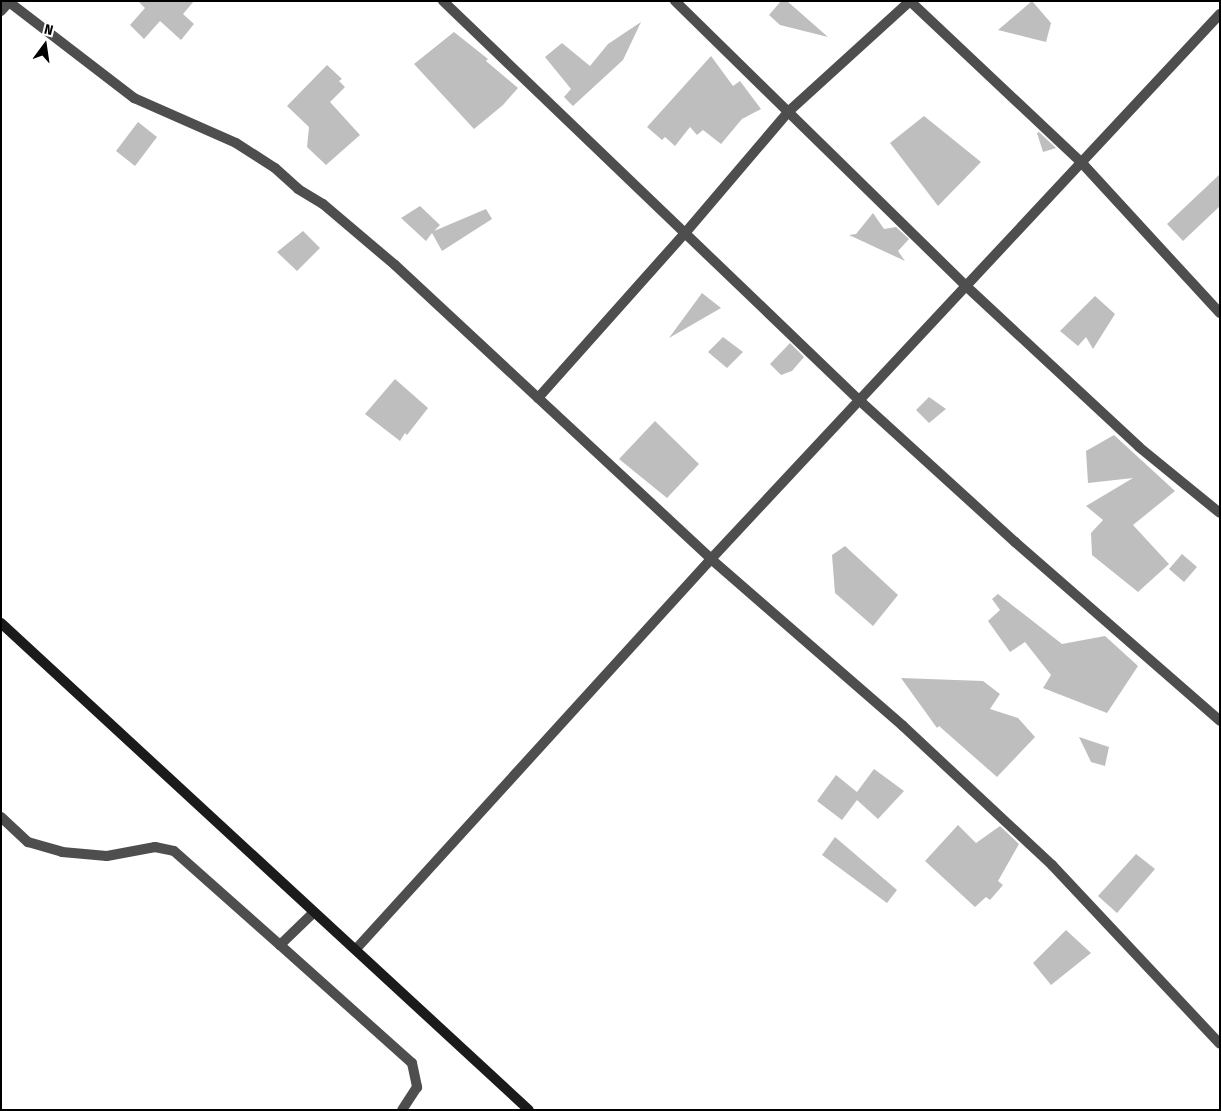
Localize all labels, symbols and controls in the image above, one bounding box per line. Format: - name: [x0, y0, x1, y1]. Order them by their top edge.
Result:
- north arrow: [20, 20, 70, 70]
- text: N: [43, 21, 55, 39]

